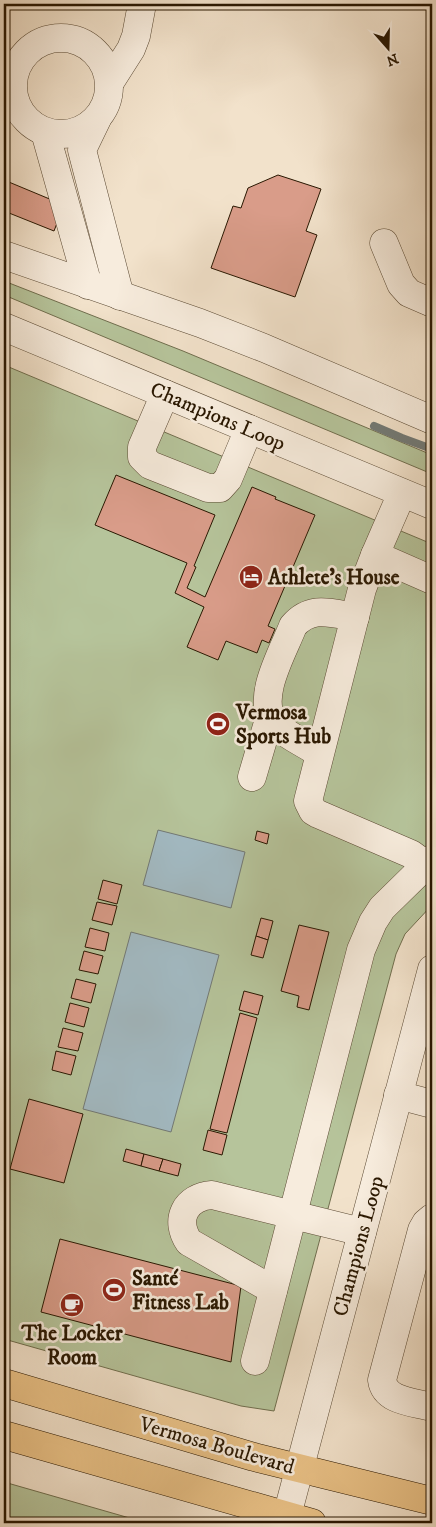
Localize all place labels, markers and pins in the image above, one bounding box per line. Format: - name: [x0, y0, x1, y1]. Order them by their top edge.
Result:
- hotel icon: Athlete's House: [238, 564, 264, 590]
- place label: Athlete's House: [267, 565, 400, 591]
- place label: Vermosa Sports Hub: [235, 700, 331, 750]
- sports icon: Vermosa Sports Hub: [205, 711, 231, 737]
- place label: Santé Fitness Lab: [132, 1266, 229, 1316]
- sports icon: Santé Fitness Lab: [101, 1277, 127, 1303]
- cafe icon: The Locker Room: [59, 1292, 85, 1318]
- place label: The Locker Room: [20, 1321, 124, 1371]

